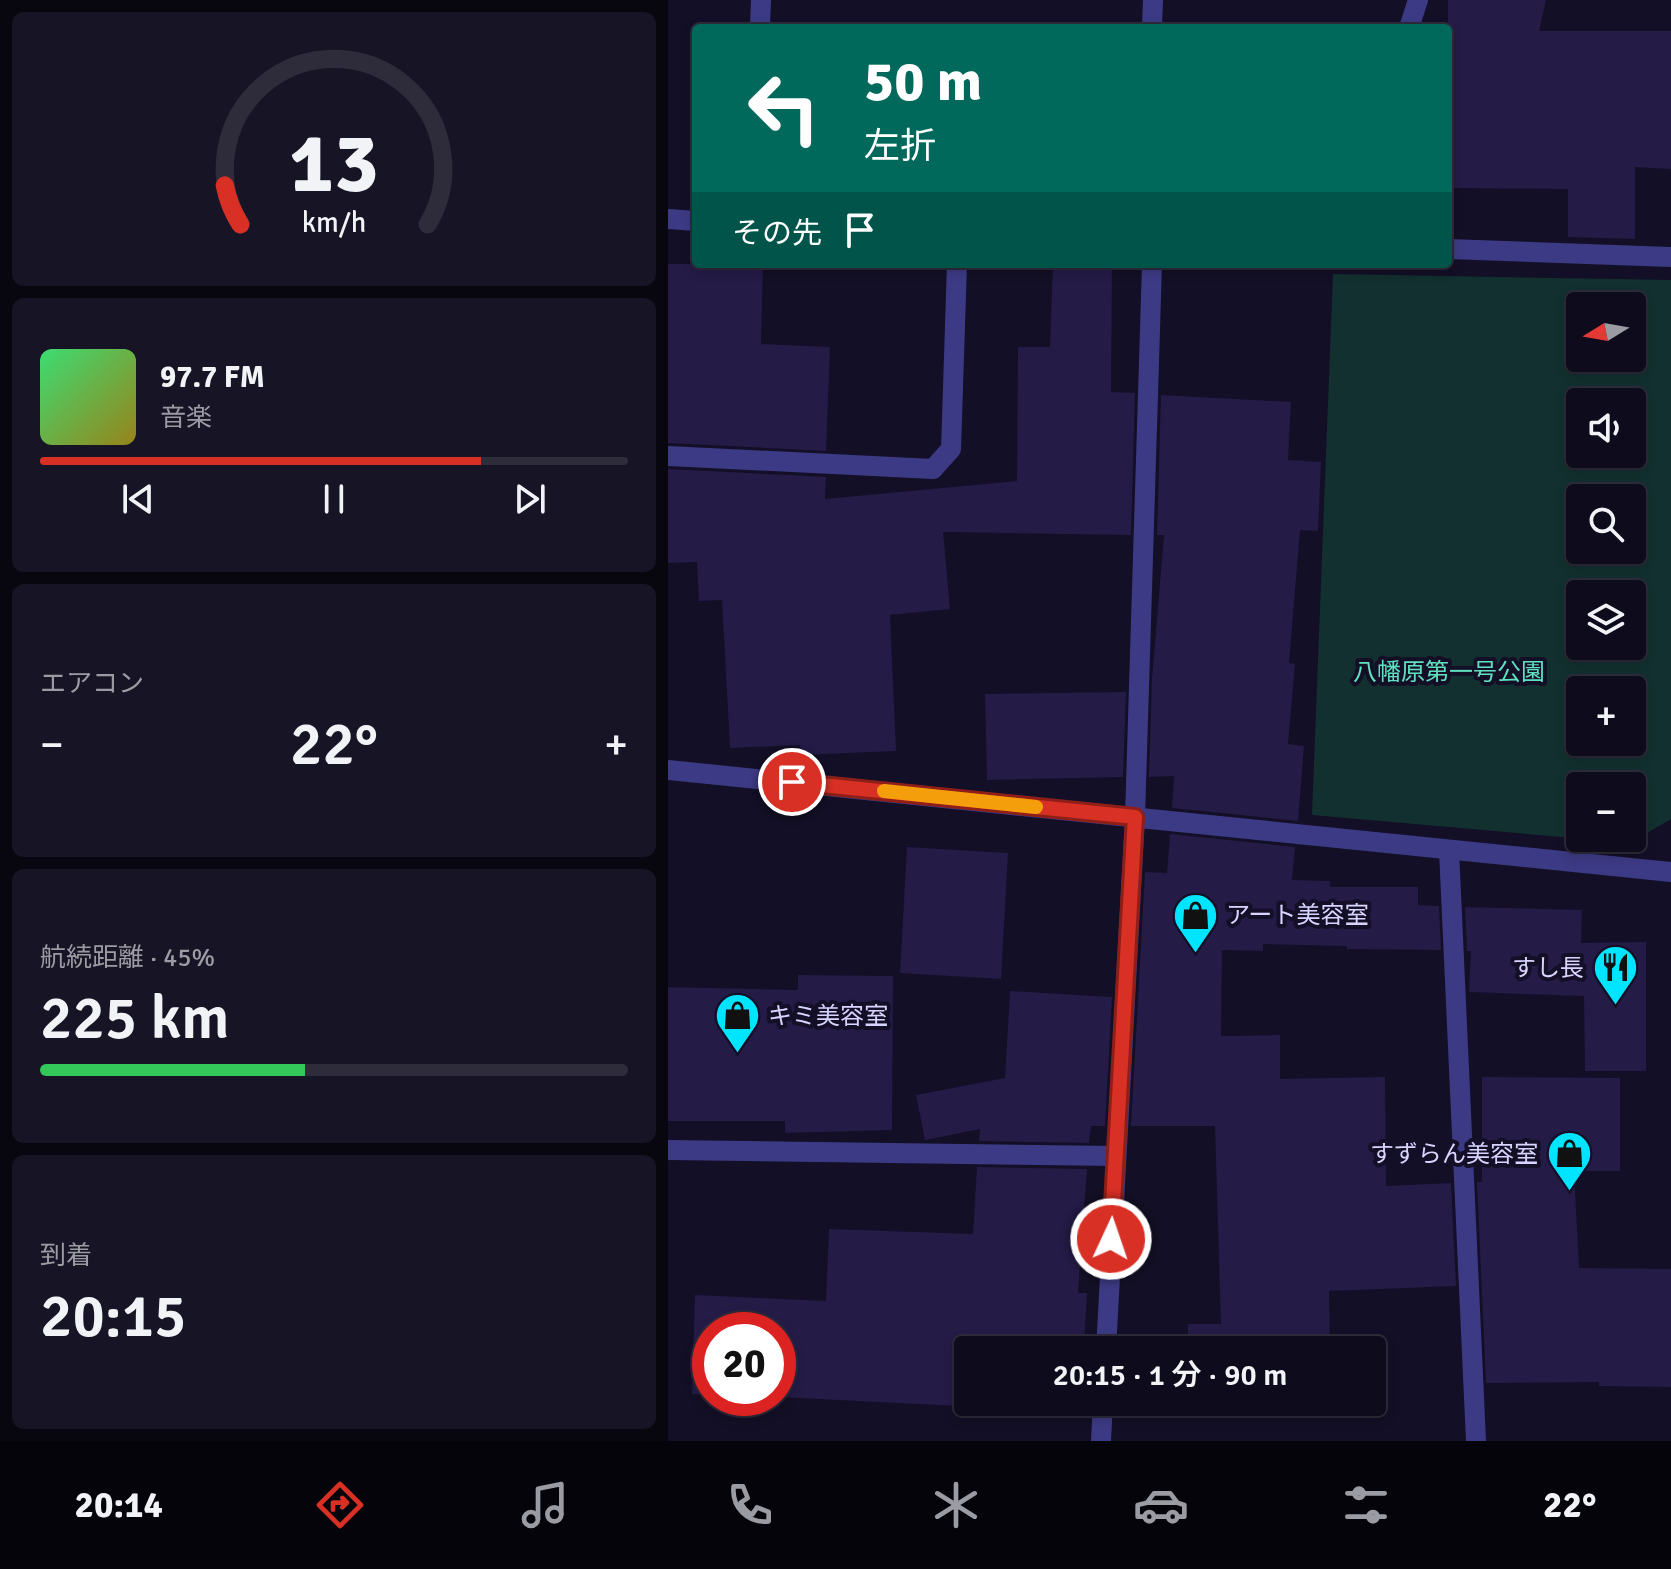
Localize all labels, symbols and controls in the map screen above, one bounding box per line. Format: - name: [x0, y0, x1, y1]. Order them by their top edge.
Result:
- text: 50 m: [864, 47, 982, 116]
- icon: left: [732, 56, 836, 160]
- text: 13: [289, 112, 379, 214]
- text: 左折: [864, 124, 936, 169]
- text: km/h: [302, 205, 366, 240]
- icon: arrive: [838, 208, 882, 252]
- text: その先: [732, 215, 822, 252]
- north arrow: [1566, 292, 1646, 372]
- map controls: [1566, 292, 1646, 852]
- text: 97.7 FM: [160, 359, 265, 396]
- button: sound: [1566, 388, 1646, 468]
- text: 音楽: [160, 402, 212, 434]
- icon: previous: [116, 477, 160, 521]
- icon: pause: [312, 477, 356, 521]
- icon: next: [508, 477, 552, 521]
- button: search: [1566, 484, 1646, 564]
- button: layers: [1566, 580, 1646, 660]
- park label: 八幡原第一号公園: [1353, 657, 1545, 687]
- text: エアコン: [40, 668, 144, 700]
- button: +: [1566, 676, 1646, 756]
- text: 22°: [290, 708, 378, 782]
- text: −: [40, 718, 64, 772]
- text: +: [604, 718, 628, 772]
- pin: [758, 748, 826, 816]
- icon: arrive: [770, 760, 814, 804]
- button: −: [1566, 772, 1646, 852]
- shop icon: アート美容室: [1171, 891, 1219, 954]
- place label: アート美容室: [1226, 900, 1369, 930]
- text: 航続距離 · 45%: [40, 942, 215, 974]
- restaurant icon: すし長: [1591, 944, 1639, 1007]
- place label: すし長: [1512, 953, 1584, 983]
- text: 225 km: [40, 982, 229, 1056]
- shop icon: キミ美容室: [713, 992, 761, 1055]
- place label: キミ美容室: [768, 1001, 888, 1031]
- shop icon: すずらん美容室: [1545, 1130, 1593, 1193]
- place label: すずらん美容室: [1370, 1139, 1538, 1169]
- position arrow: [1069, 1197, 1153, 1281]
- text: 到着: [40, 1240, 92, 1272]
- text: 20:15: [40, 1280, 187, 1354]
- speed limit sign: 20: [692, 1312, 796, 1416]
- text: 20:15 · 1 分 · 90 m: [1053, 1357, 1287, 1394]
- icon: directions: [312, 1477, 368, 1533]
- icon: music: [517, 1477, 573, 1533]
- icon: phone: [722, 1477, 778, 1533]
- icon: climate: [928, 1477, 984, 1533]
- icon: car: [1133, 1477, 1189, 1533]
- icon: filters: [1338, 1477, 1394, 1533]
- text: 20:14: [75, 1483, 163, 1528]
- text: 22°: [1543, 1483, 1596, 1528]

